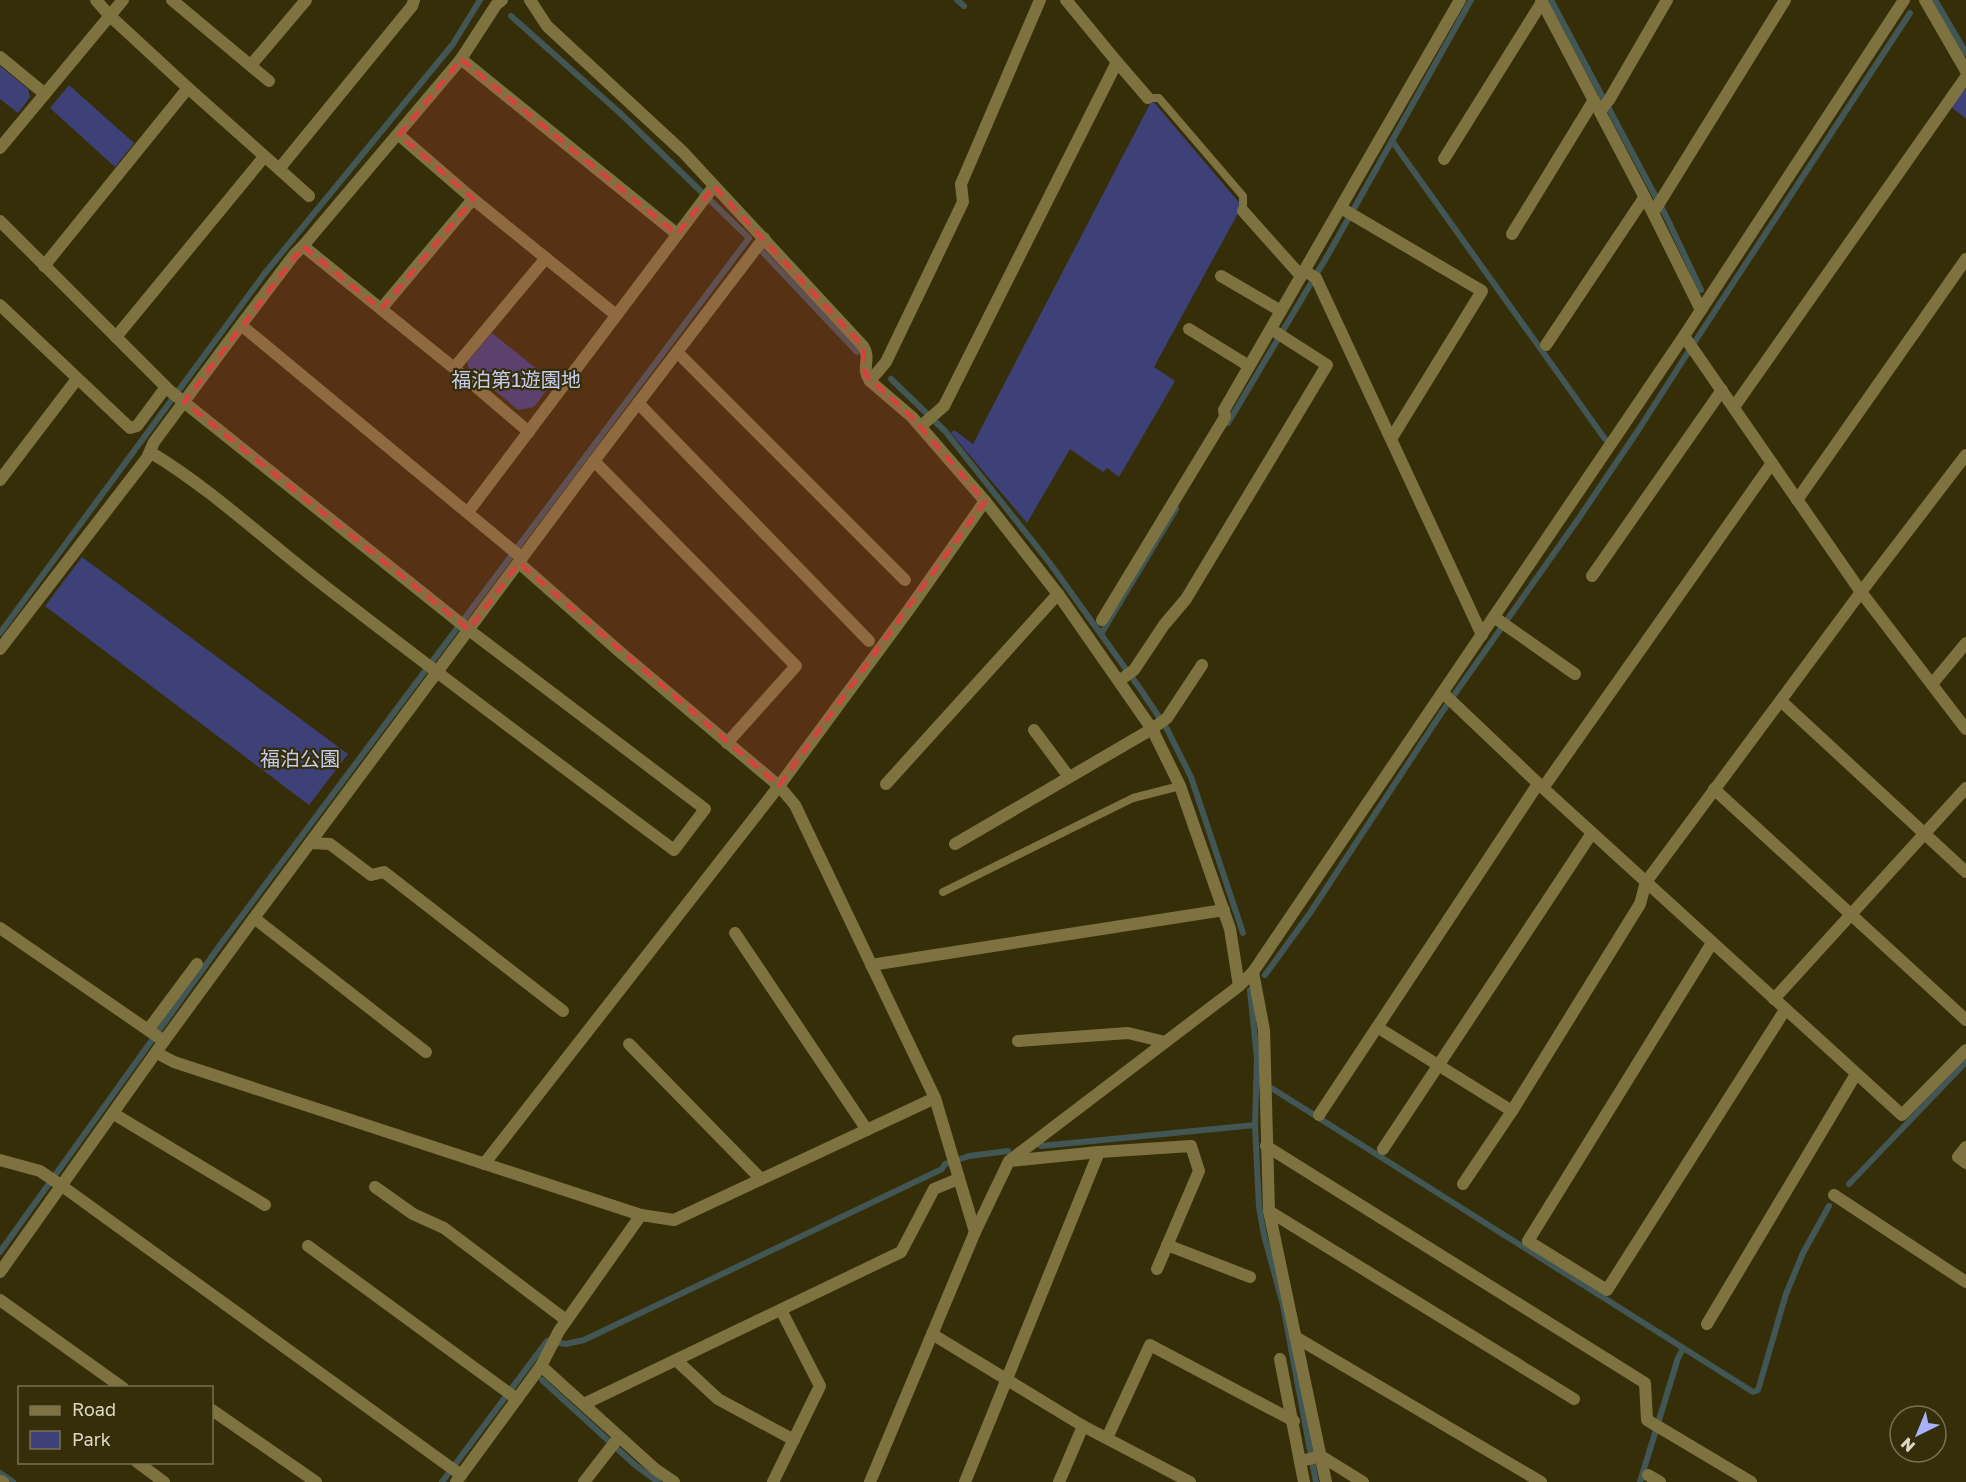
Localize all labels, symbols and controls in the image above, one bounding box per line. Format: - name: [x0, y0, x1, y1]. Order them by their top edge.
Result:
- park label: 福泊第1遊園地: [451, 367, 581, 391]
- park label: 福泊公園: [260, 746, 340, 770]
- legend: [18, 1386, 213, 1464]
- text: Road: [72, 1398, 116, 1420]
- north arrow: [1888, 1404, 1948, 1464]
- text: Park: [72, 1428, 111, 1450]
- text: N: [1896, 1434, 1919, 1456]

